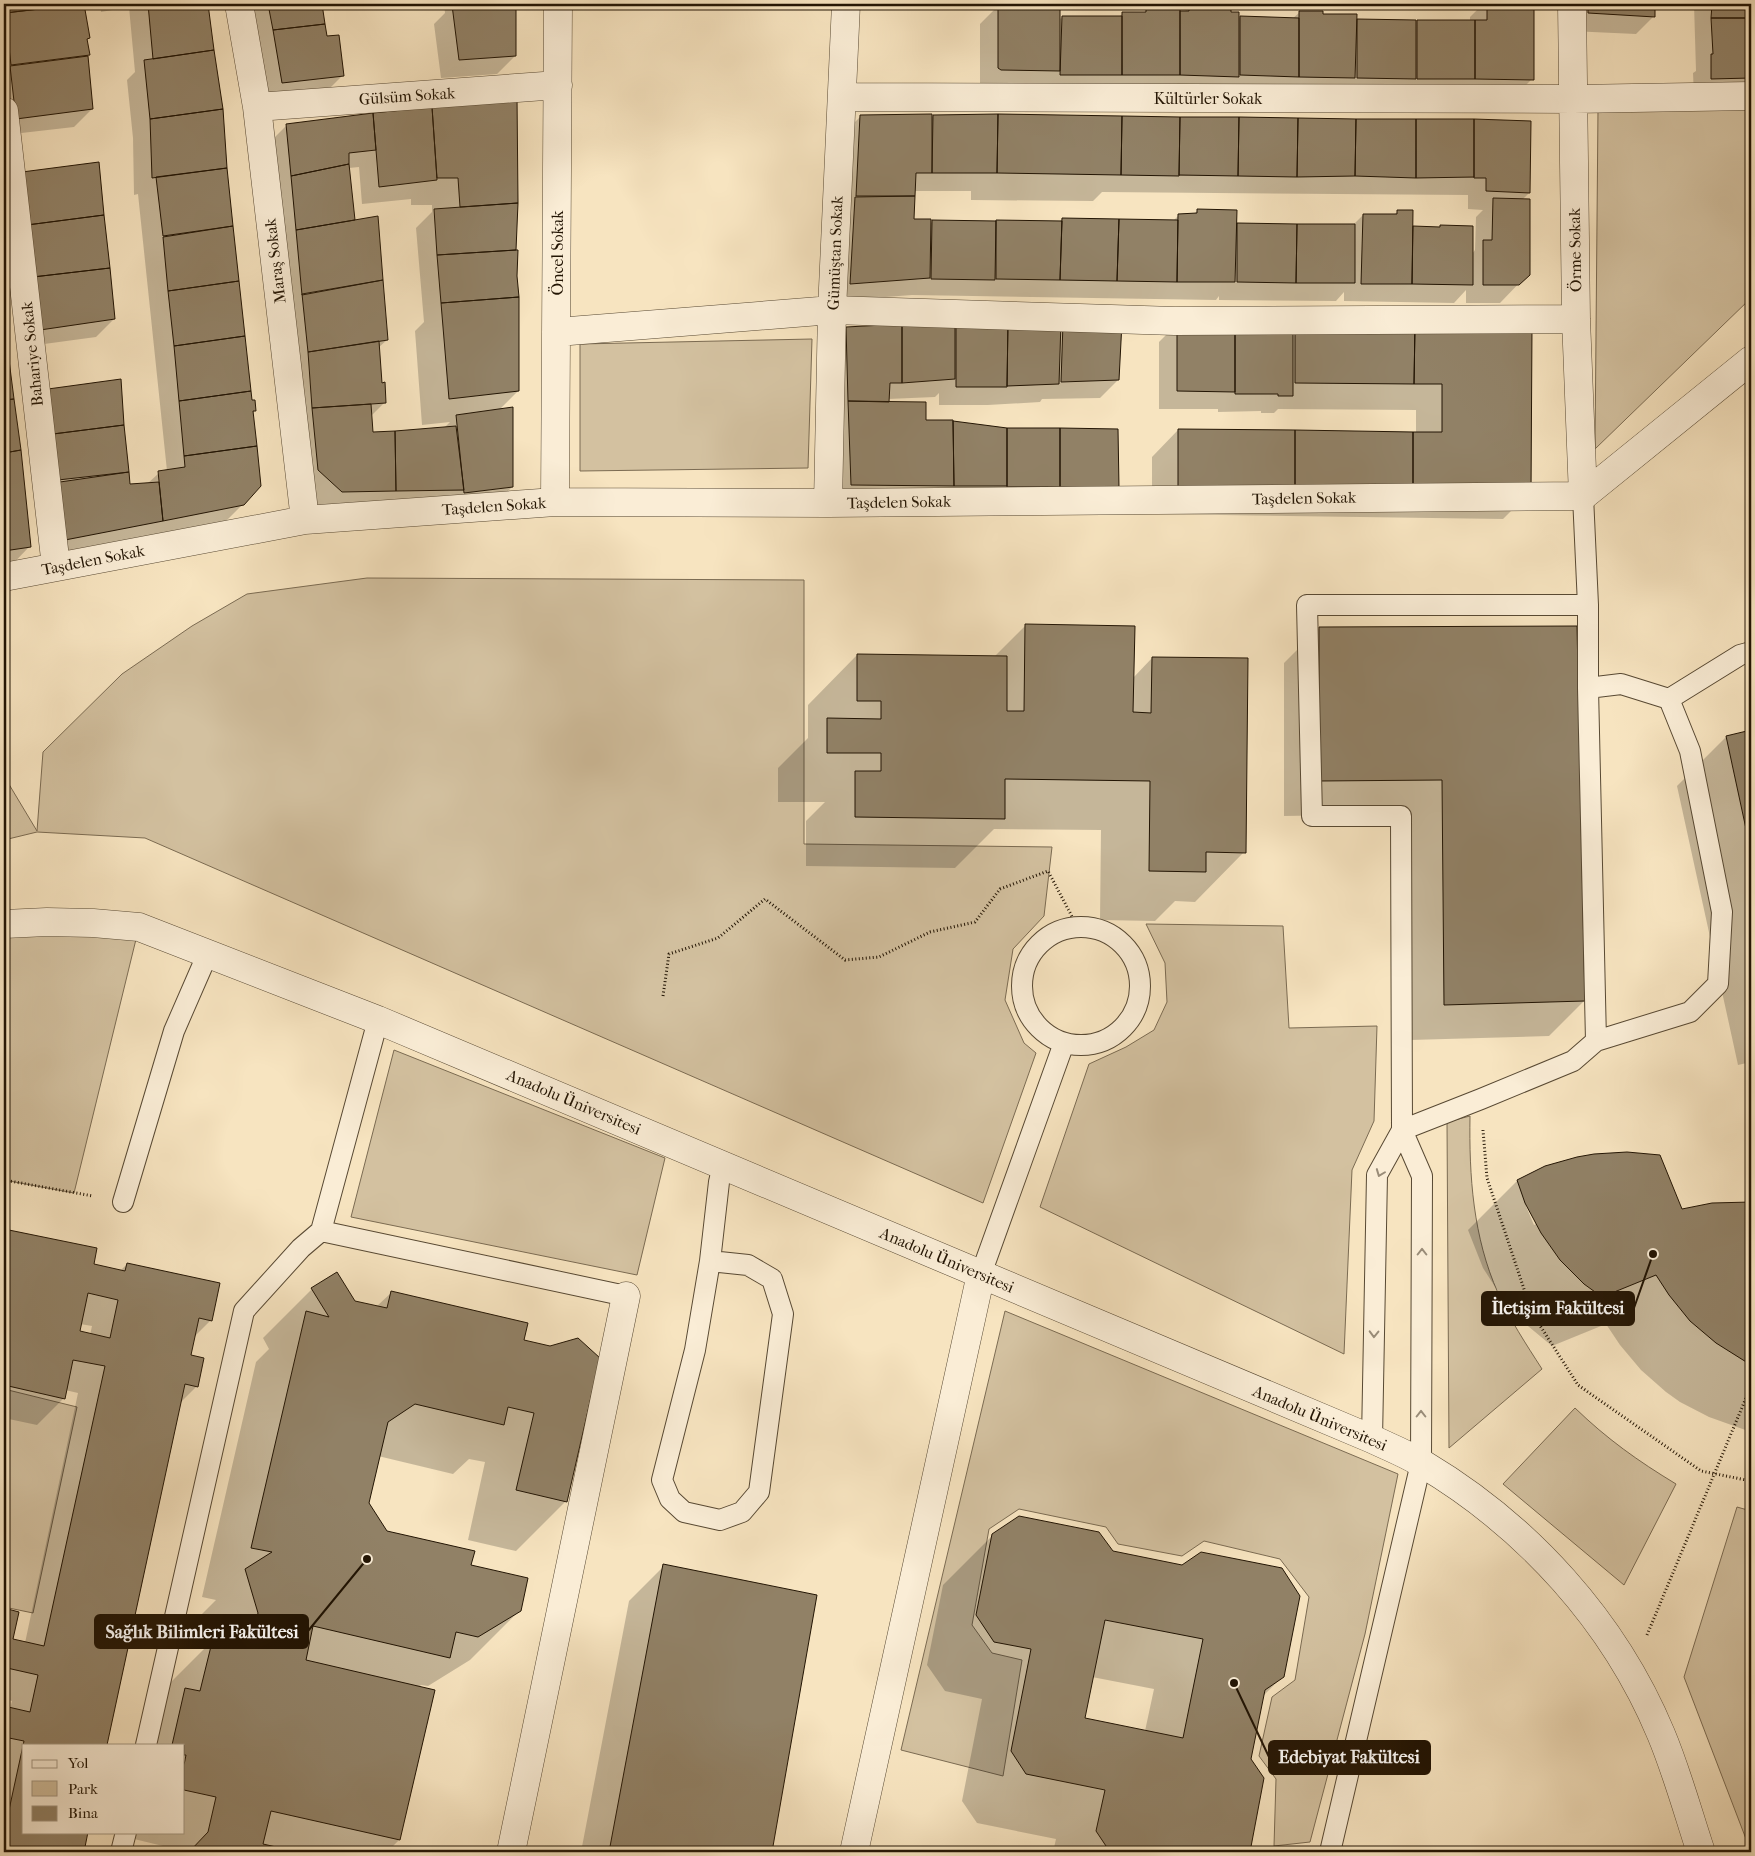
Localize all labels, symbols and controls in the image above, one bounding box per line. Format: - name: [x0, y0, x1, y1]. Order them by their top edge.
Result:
- street label: Gülsüm Sokak: [358, 83, 457, 109]
- street label: Kültürler Sokak: [1154, 89, 1263, 108]
- street label: Gümüştan Sokak: [824, 195, 848, 311]
- street label: Örme Sokak: [1565, 207, 1585, 292]
- street label: Öncel Sokak: [548, 210, 567, 295]
- street label: Maraş Sokak: [260, 216, 291, 305]
- street label: Bahariye Sokak: [17, 300, 47, 407]
- street label: Taşdelen Sokak: [1252, 488, 1357, 509]
- street label: Taşdelen Sokak: [847, 492, 952, 513]
- street label: Taşdelen Sokak: [441, 493, 548, 520]
- street label: Taşdelen Sokak: [40, 541, 147, 580]
- street label: Anadolu Üniversitesi: [503, 1065, 644, 1139]
- one-way arrow: [1376, 1168, 1386, 1176]
- street label: Anadolu Üniversitesi: [876, 1223, 1017, 1297]
- one-way arrow: [1417, 1248, 1427, 1256]
- callout: İletişim Fakültesi: [1482, 1292, 1634, 1325]
- text: İletişim Fakültesi: [1492, 1296, 1625, 1319]
- one-way arrow: [1368, 1330, 1379, 1338]
- street label: Anadolu Üniversitesi: [1249, 1381, 1390, 1455]
- one-way arrow: [1416, 1410, 1426, 1418]
- callout: Sağlık Bilimleri Fakültesi: [95, 1615, 308, 1648]
- text: Sağlık Bilimleri Fakültesi: [105, 1622, 299, 1643]
- callout: Edebiyat Fakültesi: [1269, 1741, 1430, 1774]
- legend: [22, 1744, 185, 1834]
- text: Edebiyat Fakültesi: [1278, 1747, 1420, 1768]
- text: Yol: [67, 1754, 88, 1772]
- text: Park: [68, 1780, 98, 1798]
- text: Bina: [68, 1804, 99, 1822]

